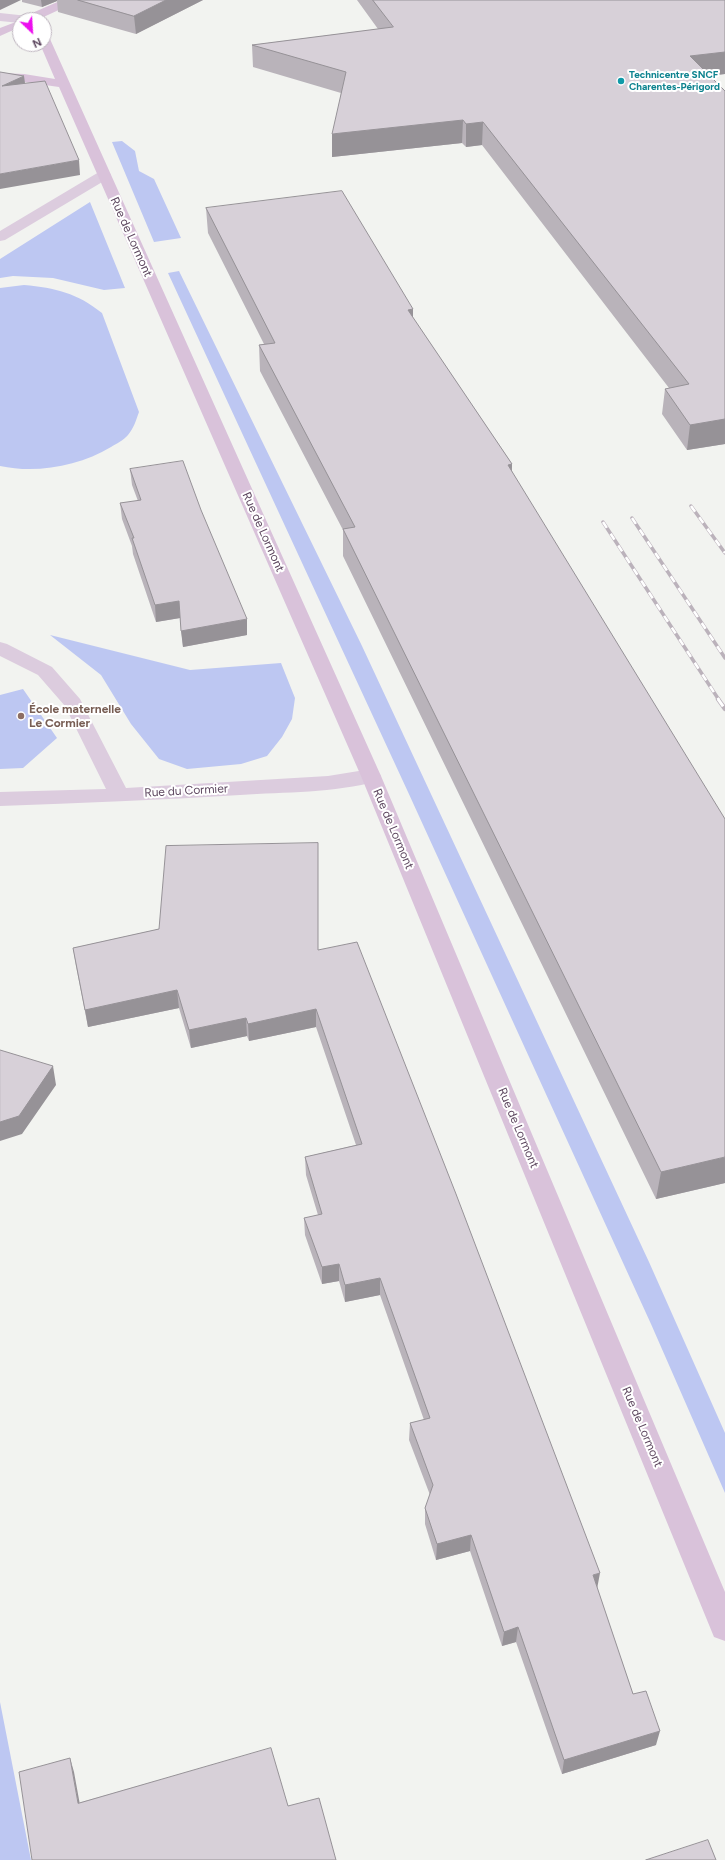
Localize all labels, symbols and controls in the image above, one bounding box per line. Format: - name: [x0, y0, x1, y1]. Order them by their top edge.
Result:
- north arrow: [12, 12, 52, 52]
- text: N: [30, 35, 43, 50]
- place label: Technicentre SNCF Charentes-Périgord: [629, 69, 720, 92]
- marker: Technicentre SNCF Charentes-Périgord: [616, 76, 626, 86]
- street label: Rue de Lormont: [107, 195, 155, 279]
- street label: Rue de Lormont: [239, 490, 287, 574]
- place label: École maternelle Le Cormier: [29, 702, 121, 730]
- marker: École maternelle Le Cormier: [16, 711, 26, 721]
- street label: Rue du Cormier: [144, 782, 228, 800]
- street label: Rue de Lormont: [370, 787, 416, 871]
- street label: Rue de Lormont: [495, 1086, 541, 1170]
- street label: Rue de Lormont: [619, 1385, 665, 1469]

